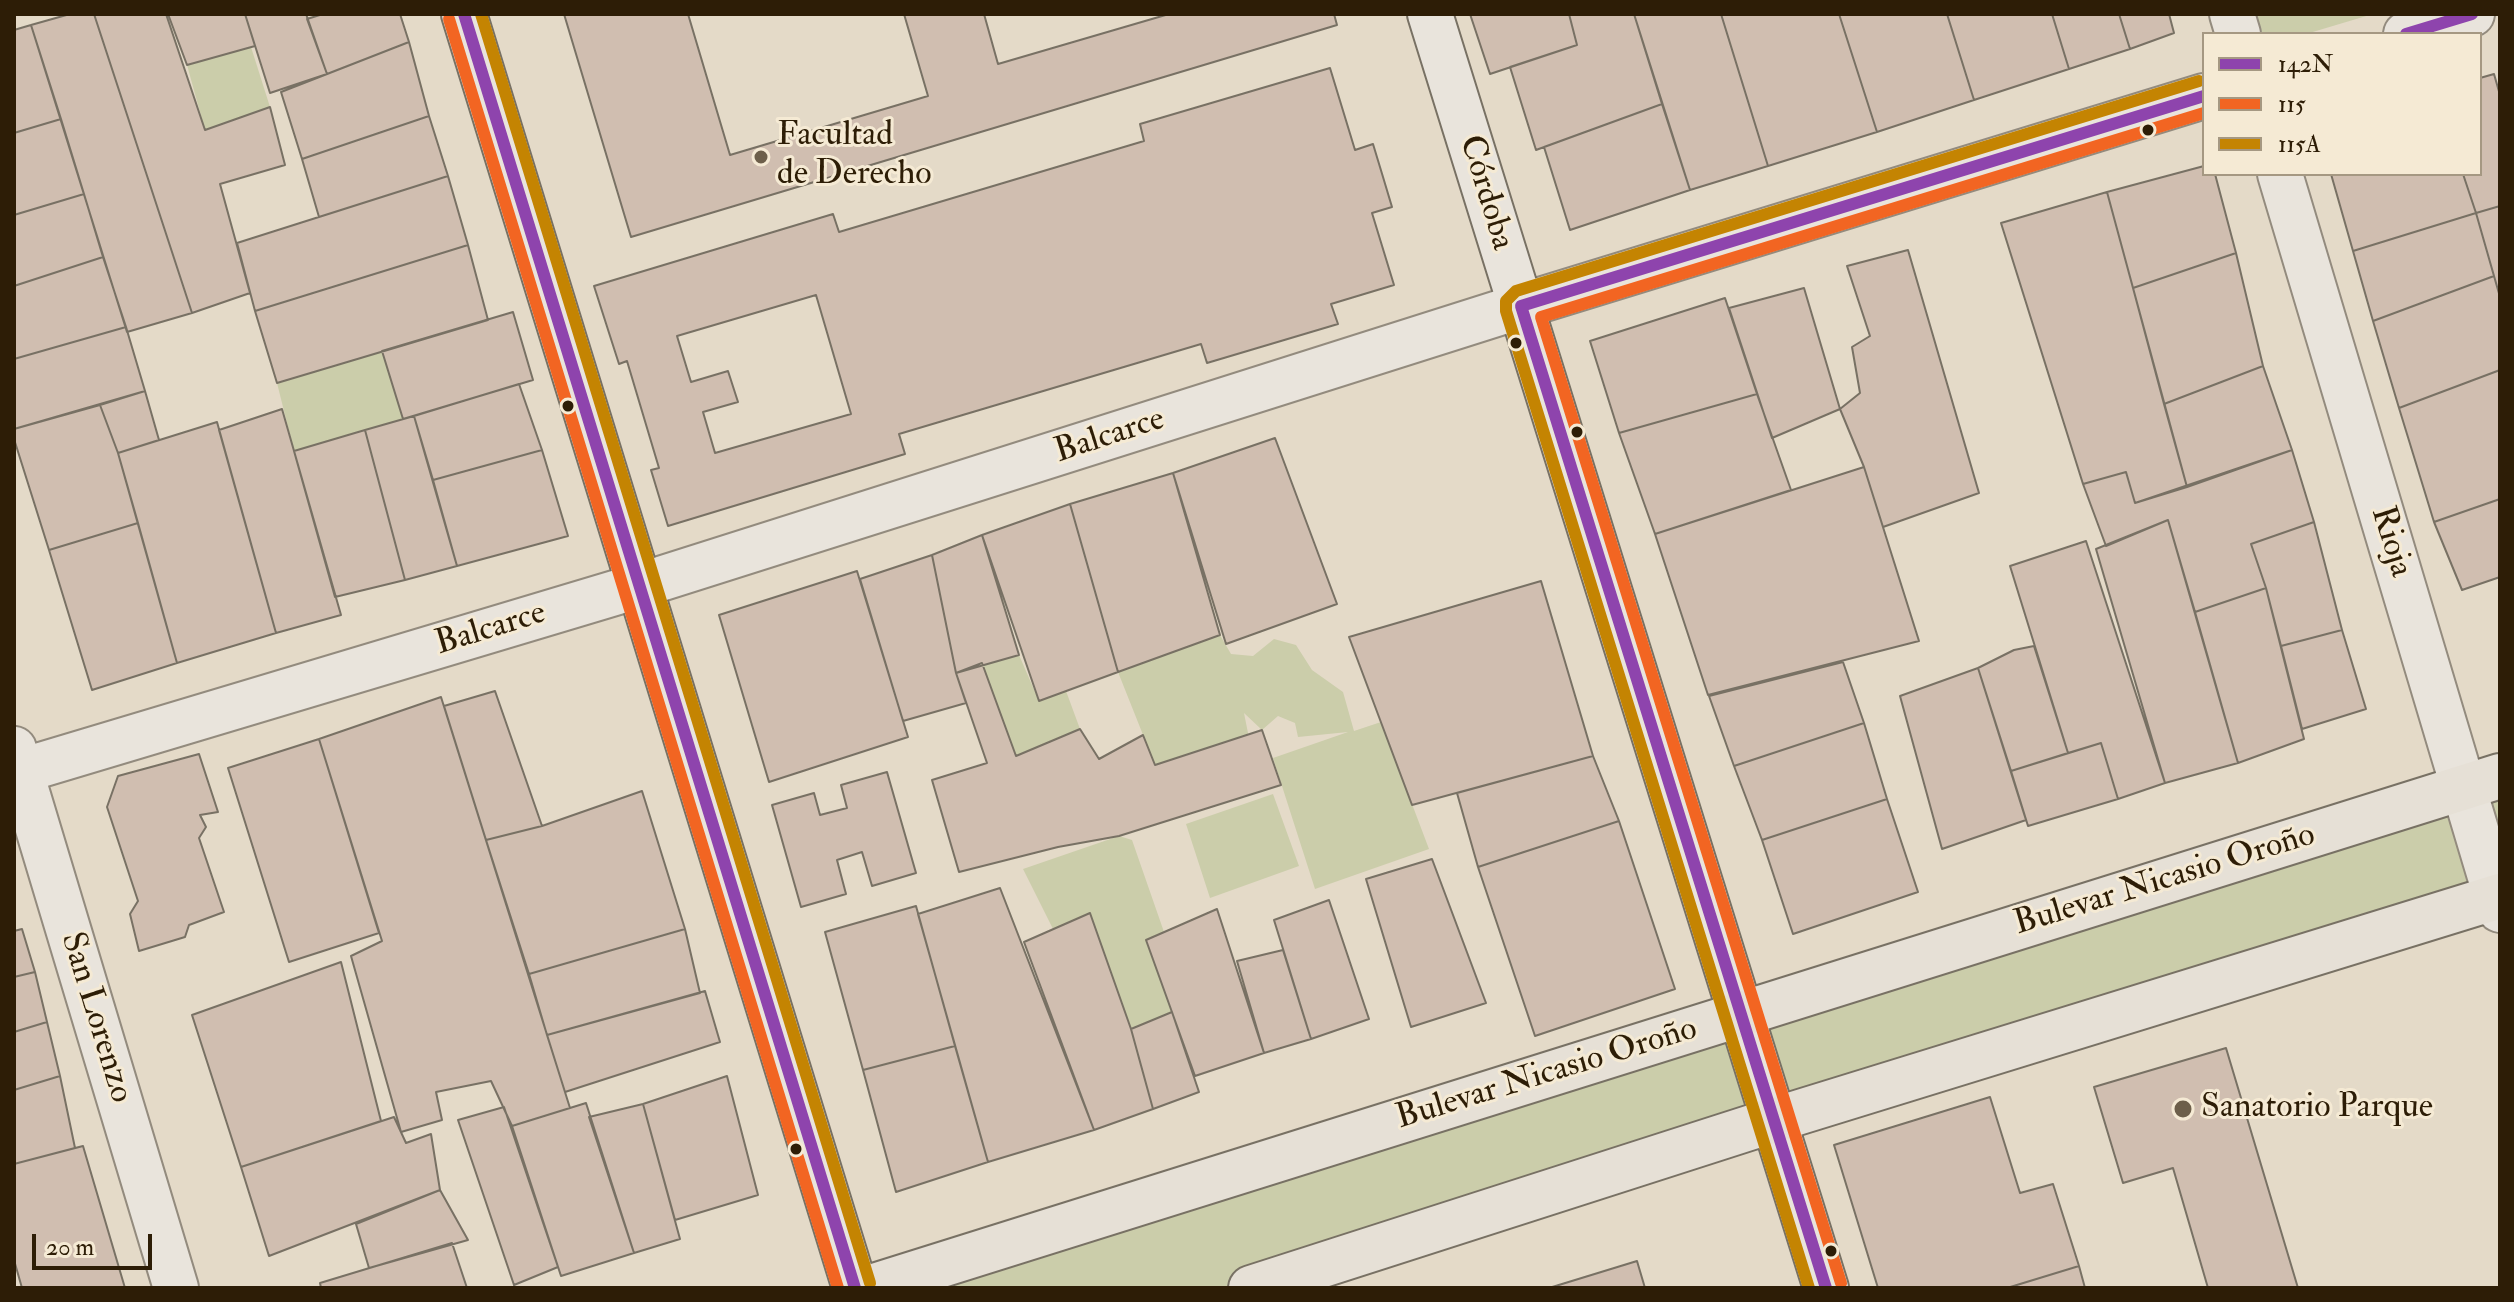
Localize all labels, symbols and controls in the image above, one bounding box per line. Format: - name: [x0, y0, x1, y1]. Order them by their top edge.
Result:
- legend: [2202, 32, 2482, 176]
- text: 142N: [2278, 49, 2333, 80]
- text: 115: [2278, 89, 2306, 120]
- place label: Facultad de Derecho: [777, 117, 932, 196]
- unlabelled marker: [2140, 122, 2156, 138]
- text: 115A: [2278, 129, 2321, 160]
- street label: Córdoba: [1448, 131, 1522, 255]
- marker: Facultad de Derecho: [752, 148, 770, 166]
- unlabelled marker: [1508, 335, 1524, 351]
- unlabelled marker: [560, 398, 576, 414]
- street label: Balcarce: [1050, 400, 1170, 474]
- unlabelled marker: [1569, 424, 1585, 440]
- street label: Rioja: [2360, 502, 2420, 582]
- street label: Balcarce: [431, 594, 551, 666]
- street label: Bulevar Nicasio Oroño: [2010, 816, 2320, 946]
- street label: San Lorenzo: [50, 928, 140, 1108]
- street label: Bulevar Nicasio Oroño: [1392, 1010, 1702, 1140]
- place label: Sanatorio Parque: [2201, 1089, 2433, 1129]
- marker: Sanatorio Parque: [2172, 1098, 2194, 1120]
- unlabelled marker: [788, 1141, 804, 1157]
- scale bar: [36, 1218, 156, 1268]
- text: 20 m: [46, 1232, 94, 1263]
- unlabelled marker: [1823, 1243, 1839, 1259]

